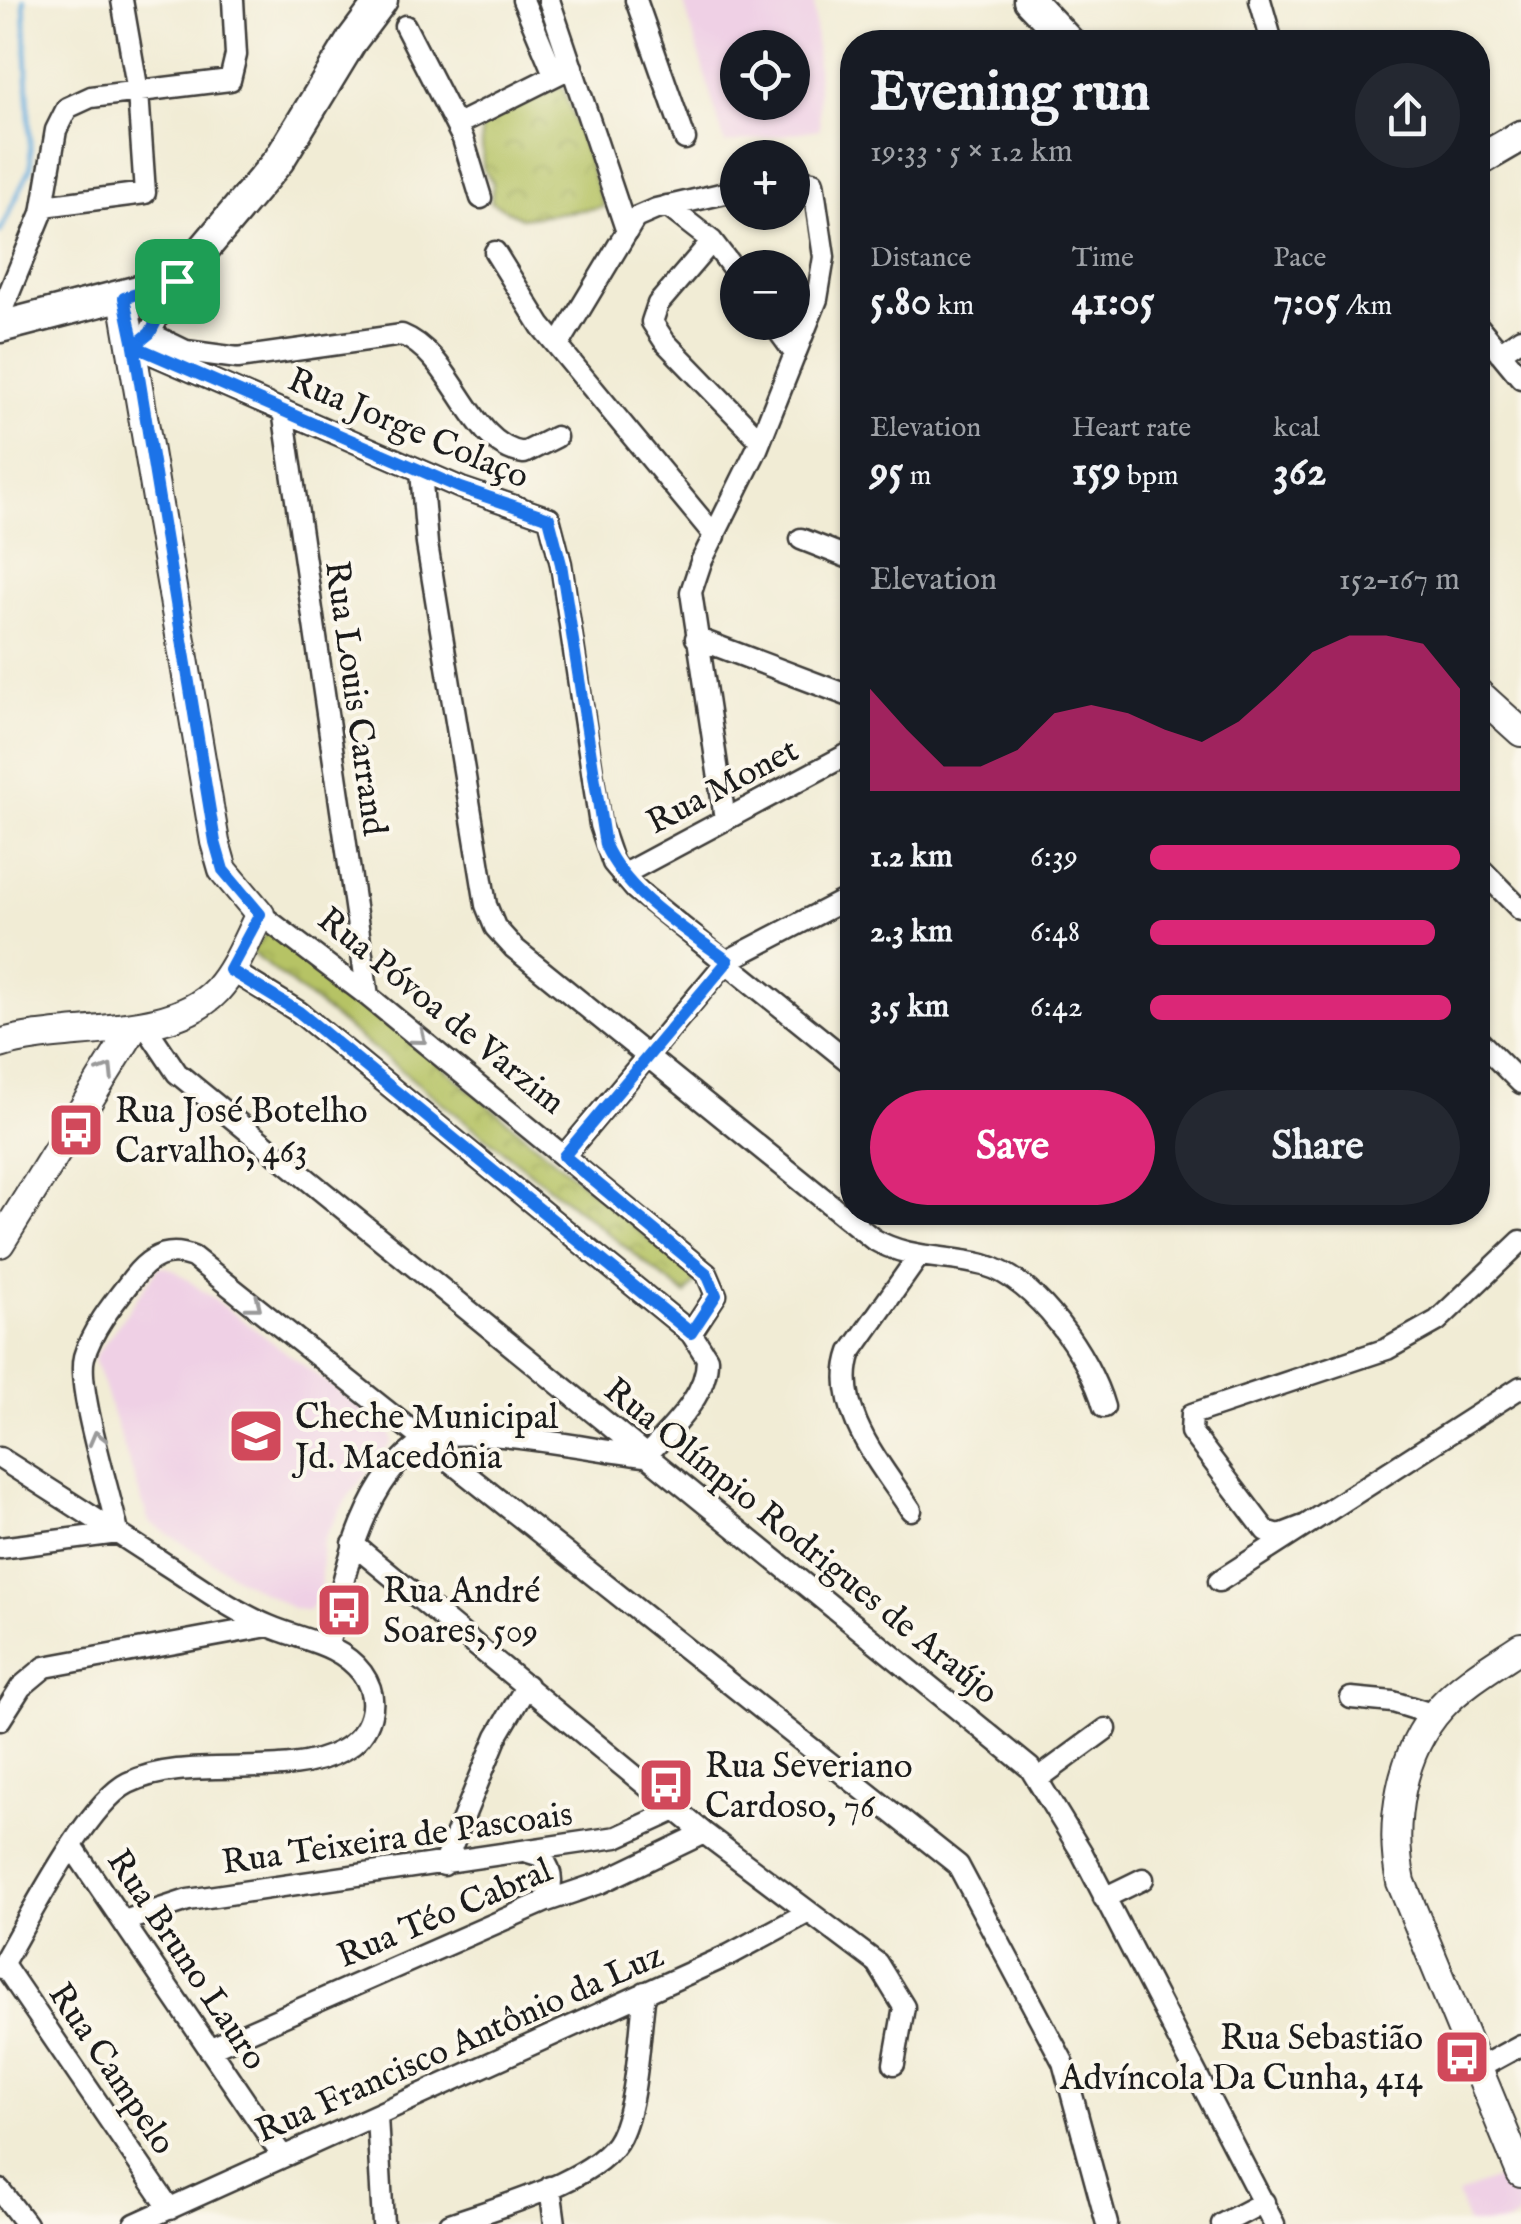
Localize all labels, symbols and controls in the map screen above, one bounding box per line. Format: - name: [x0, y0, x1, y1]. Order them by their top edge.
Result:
- map controls: [720, 30, 810, 340]
- button: locate: [720, 30, 810, 120]
- text: Evening run: [870, 59, 1150, 129]
- button: share: [1355, 63, 1460, 168]
- text: 19:33 · 5 × 1.2 km: [870, 132, 1073, 173]
- button: +: [720, 140, 810, 230]
- pin: [135, 239, 220, 324]
- text: Distance: [870, 241, 971, 276]
- text: Time: [1072, 241, 1134, 276]
- text: Pace: [1273, 241, 1326, 276]
- button: −: [720, 250, 810, 340]
- icon: arrive: [150, 254, 205, 309]
- text: 5.80: [870, 276, 931, 329]
- text: 41:05: [1072, 276, 1155, 329]
- text: 7:05: [1273, 276, 1340, 329]
- text: km: [931, 289, 974, 324]
- text: /km: [1340, 289, 1392, 324]
- street label: Rua Jorge Colaço: [281, 358, 535, 500]
- text: Elevation: [870, 411, 981, 446]
- text: Heart rate: [1072, 411, 1191, 446]
- text: kcal: [1273, 411, 1320, 446]
- text: 95: [870, 446, 904, 499]
- text: 159: [1072, 446, 1121, 499]
- text: 362: [1273, 446, 1326, 499]
- text: m: [904, 459, 931, 494]
- text: bpm: [1121, 459, 1179, 494]
- street label: Rua Louis Carrand: [313, 558, 396, 839]
- text: Elevation: [870, 560, 997, 601]
- text: 152–167 m: [1339, 560, 1460, 601]
- street label: Rua Monet: [640, 729, 807, 846]
- text: 1.2 km: [870, 837, 953, 878]
- text: 6:39: [1030, 837, 1078, 878]
- street label: Rua Póvoa de Varzim: [307, 898, 573, 1126]
- text: 2.3 km: [870, 912, 953, 953]
- text: 6:48: [1030, 912, 1080, 953]
- text: 3.5 km: [870, 987, 949, 1028]
- text: 6:42: [1030, 987, 1083, 1028]
- one-way arrow: [408, 1026, 426, 1044]
- one-way arrow: [95, 1064, 114, 1082]
- place label: Rua José Botelho Carvalho, 463: [115, 1090, 368, 1175]
- button: Save: [870, 1090, 1155, 1205]
- button: Share: [1175, 1090, 1460, 1205]
- bus stop icon: Rua José Botelho Carvalho, 463: [46, 1100, 106, 1160]
- one-way arrow: [243, 1294, 261, 1311]
- street label: Rua Olímpio Rodrigues de Araújo: [594, 1369, 1007, 1715]
- place label: Cheche Municipal Jd. Macedônia: [291, 1396, 559, 1481]
- school or university icon: Cheche Municipal Jd. Macedônia: [226, 1406, 286, 1466]
- one-way arrow: [88, 1430, 109, 1447]
- place label: Rua André Soares, 509: [383, 1570, 540, 1655]
- bus stop icon: Rua André Soares, 509: [314, 1580, 374, 1640]
- place label: Rua Severiano Cardoso, 76: [705, 1745, 913, 1830]
- bus stop icon: Rua Severiano Cardoso, 76: [636, 1755, 696, 1815]
- street label: Rua Teixeira de Pascoais: [219, 1793, 576, 1886]
- street label: Rua Bruno Lauro: [96, 1841, 276, 2079]
- street label: Rua Téo Cabral: [331, 1849, 559, 1980]
- street label: Rua Francisco Antônio da Luz: [249, 1934, 671, 2155]
- street label: Rua Campelo: [37, 1975, 185, 2164]
- place label: Rua Sebastião Advíncola Da Cunha, 414: [1059, 2017, 1423, 2102]
- bus stop icon: Rua Sebastião Advíncola Da Cunha, 414: [1432, 2027, 1492, 2087]

